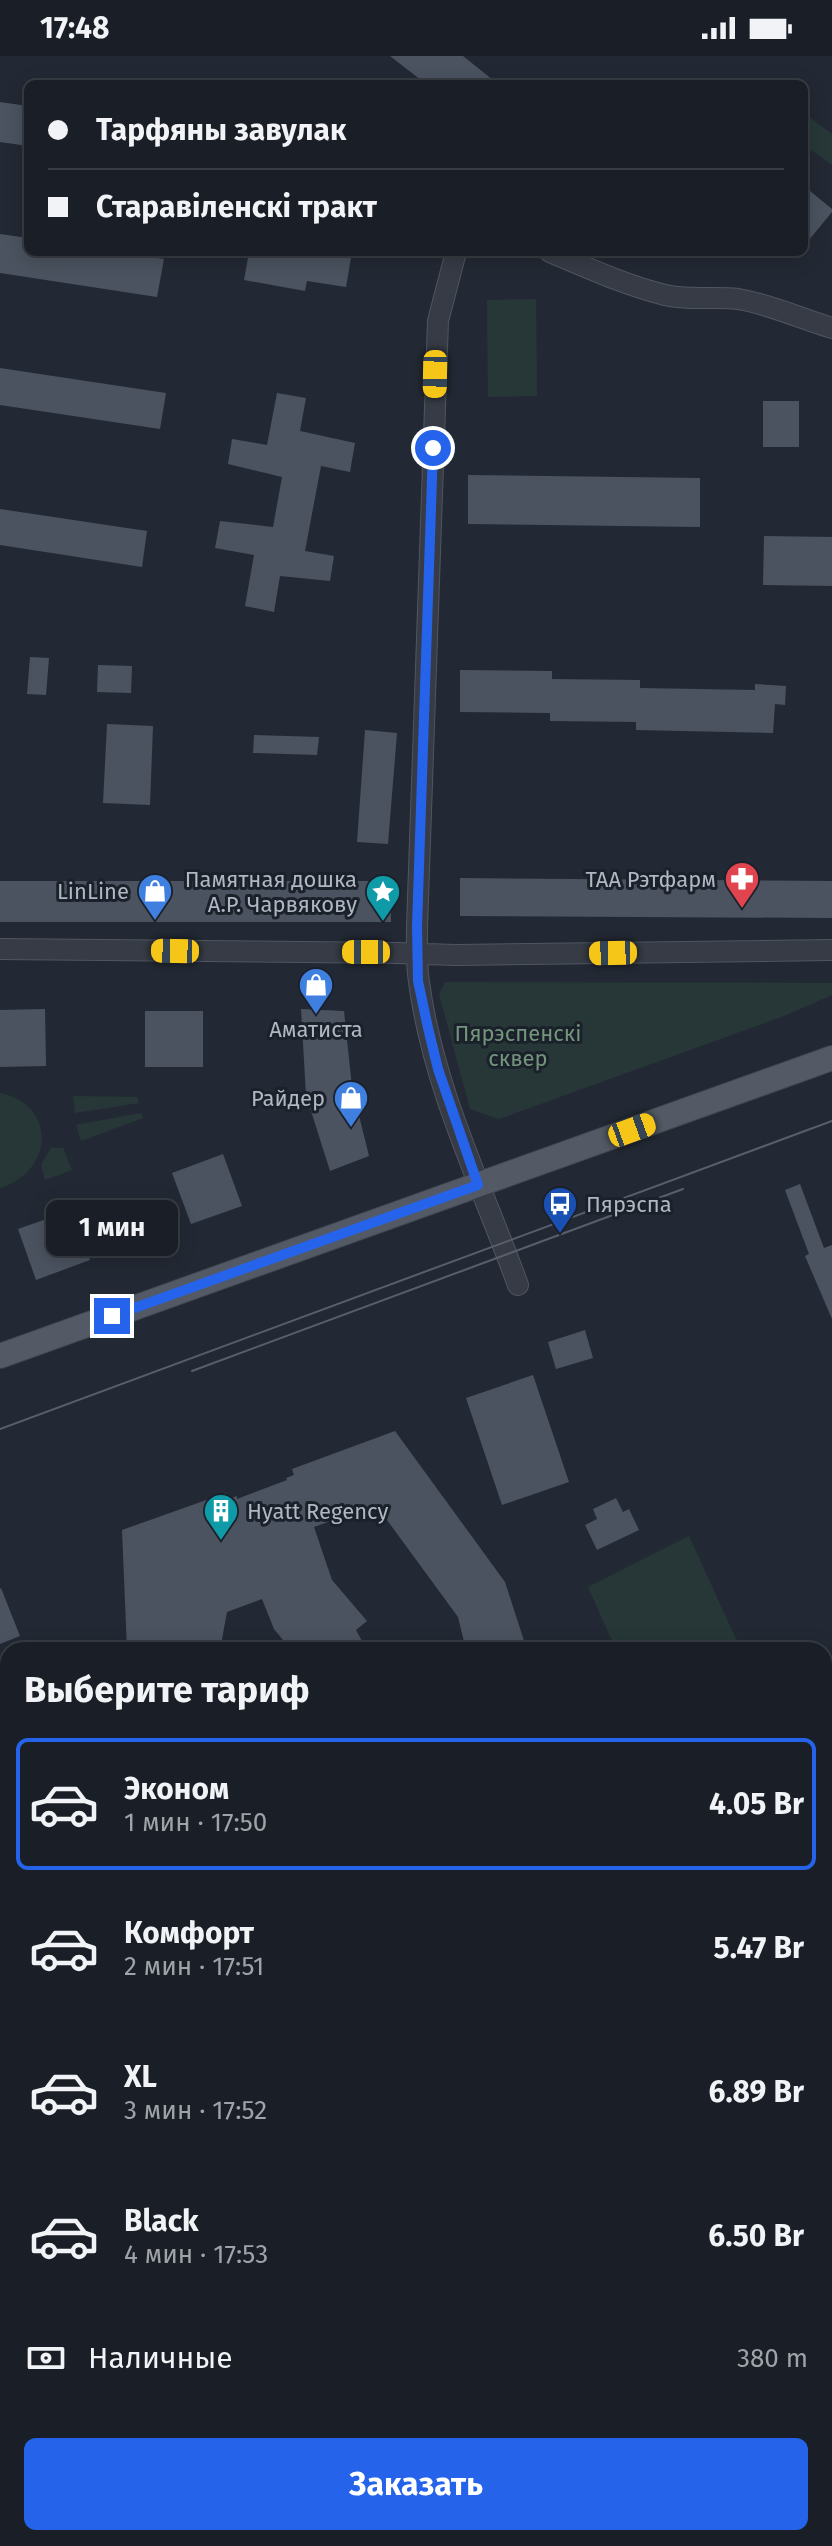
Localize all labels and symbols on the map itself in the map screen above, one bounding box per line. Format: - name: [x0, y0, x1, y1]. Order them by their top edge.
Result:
- car: [423, 350, 447, 398]
- route start: [415, 430, 451, 466]
- pharmacy icon: ТАА Рэтфарм: [723, 860, 761, 910]
- place label: Памятная дошка А.Р. Чарвякову: [185, 866, 357, 918]
- place label: ТАА Рэтфарм: [586, 866, 716, 893]
- shop icon: LinLine: [136, 872, 174, 922]
- place icon: Памятная дошка А.Р. Чарвякову: [364, 873, 402, 923]
- place label: LinLine: [57, 878, 129, 905]
- car: [151, 939, 199, 963]
- car: [342, 940, 390, 964]
- car: [589, 941, 637, 965]
- shop icon: Аматиста: [297, 966, 335, 1016]
- place label: Аматиста: [269, 1016, 363, 1043]
- park label: Пярэспенскі сквер: [455, 1020, 581, 1072]
- shop icon: Райдер: [332, 1079, 370, 1129]
- place label: Райдер: [251, 1085, 325, 1112]
- car: [605, 1111, 659, 1149]
- bus stop icon: Пярэспа: [541, 1185, 579, 1235]
- place label: Пярэспа: [586, 1191, 672, 1218]
- callout: 1 мин: [46, 1200, 178, 1256]
- route end: [94, 1298, 130, 1334]
- building icon: Hyatt Regency: [202, 1492, 240, 1542]
- place label: Hyatt Regency: [247, 1498, 389, 1525]

